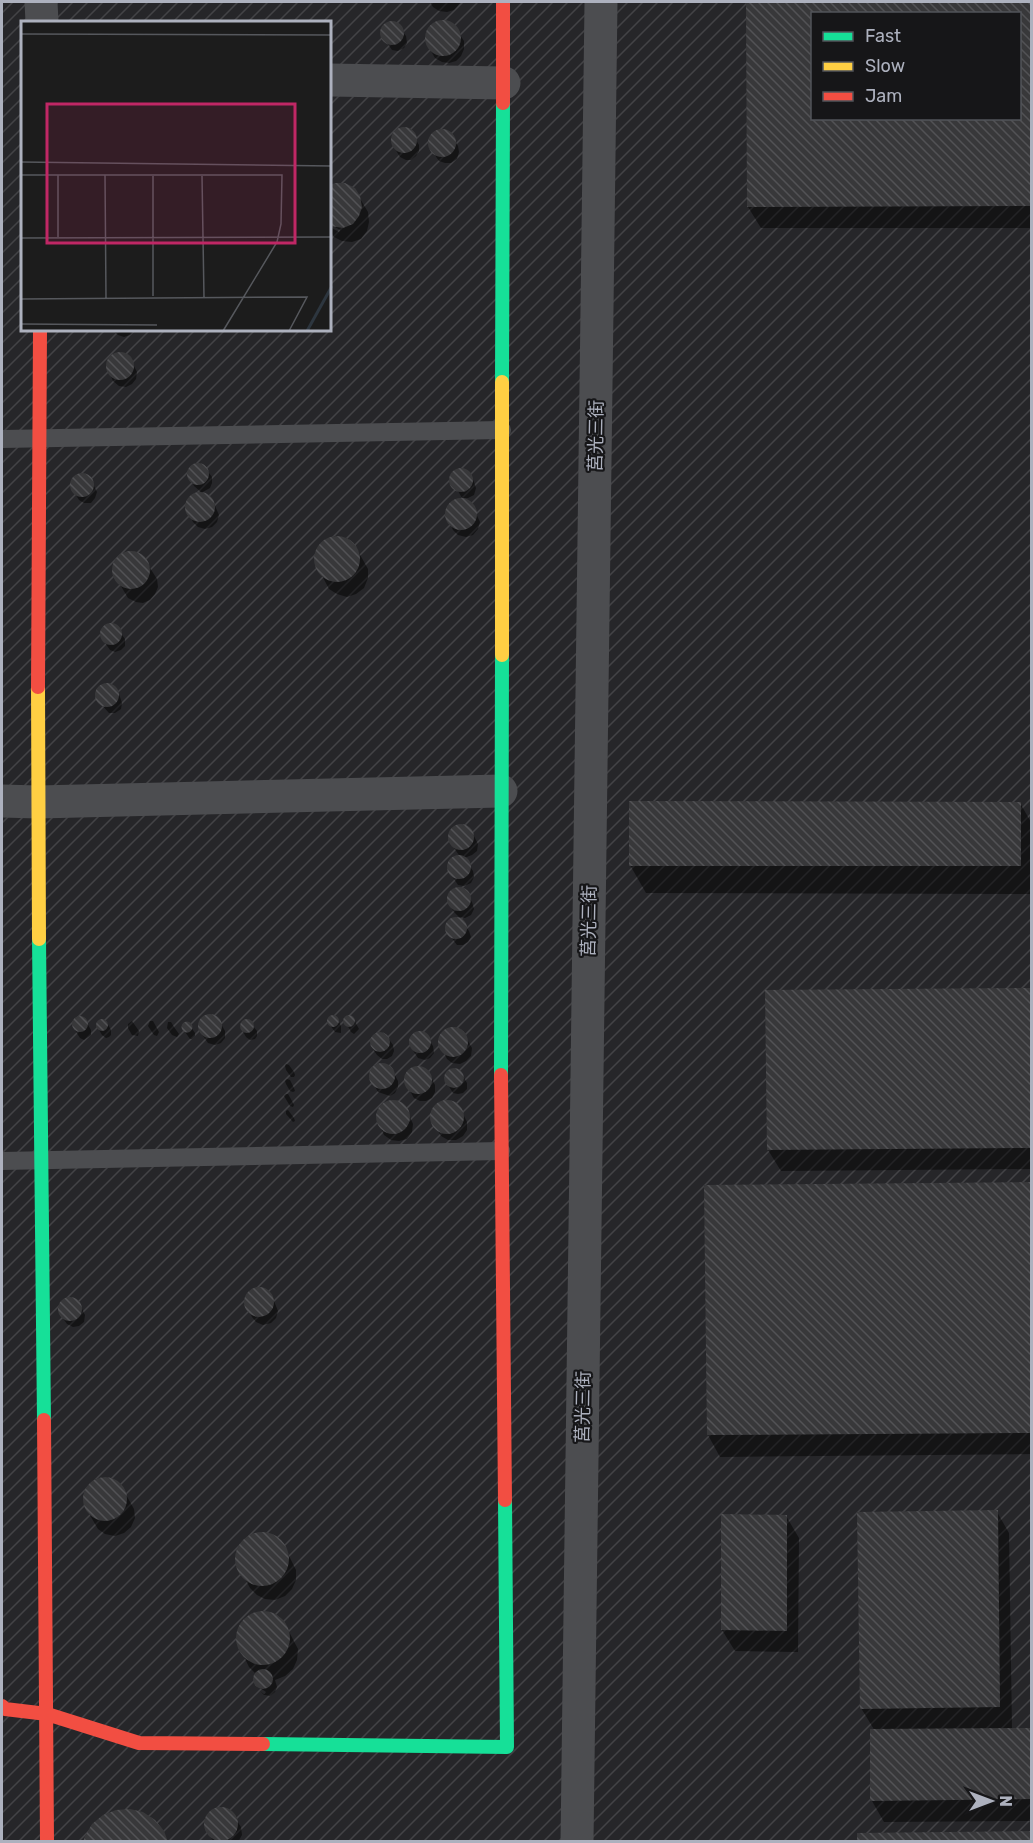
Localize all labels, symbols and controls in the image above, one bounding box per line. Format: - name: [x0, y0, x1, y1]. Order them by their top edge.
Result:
- legend: [811, 12, 1021, 120]
- inset map: [21, 21, 332, 332]
- text: Fast: [865, 25, 901, 47]
- text: Slow: [865, 55, 905, 77]
- text: Jam: [865, 85, 902, 107]
- street label: 莒光三街: [584, 400, 608, 472]
- street label: 莒光三街: [577, 885, 601, 957]
- street label: 莒光三街: [571, 1371, 595, 1443]
- north arrow: [961, 1771, 1021, 1831]
- text: N: [996, 1795, 1015, 1807]

